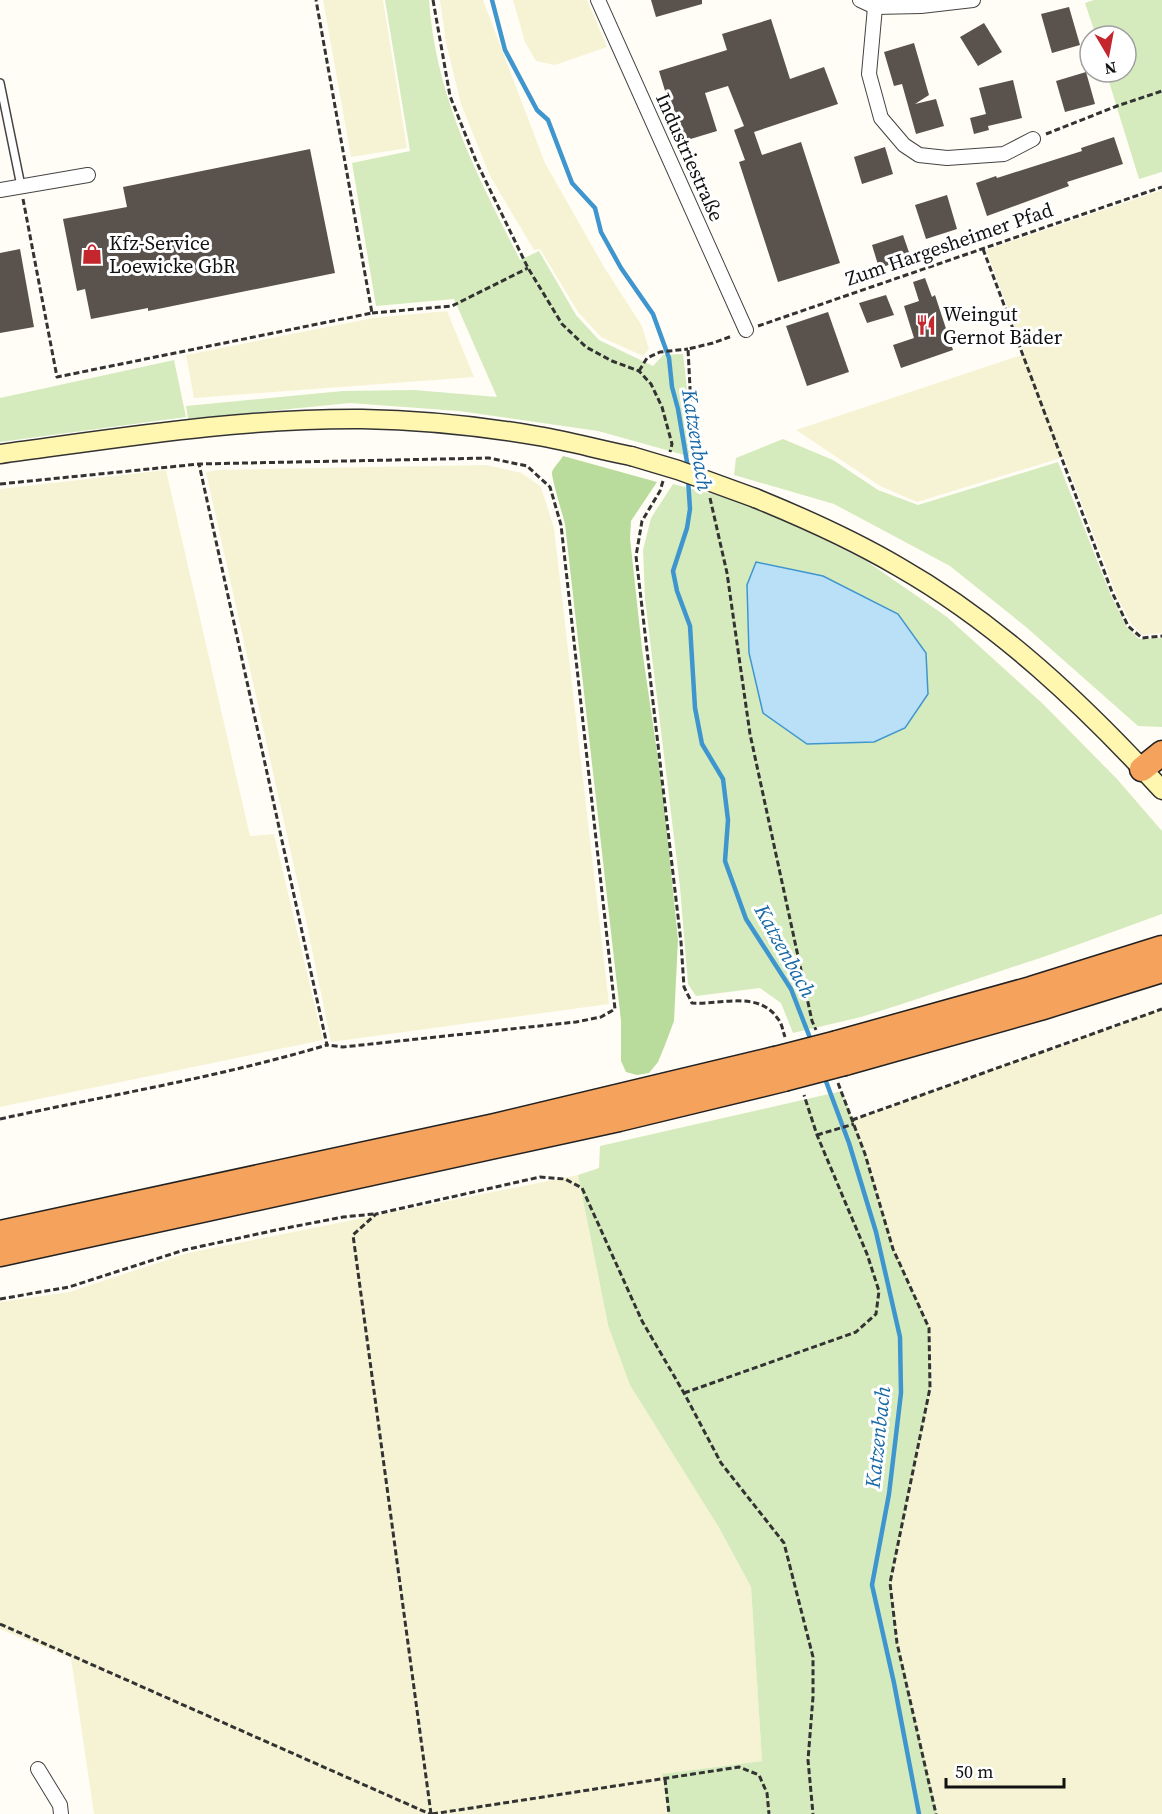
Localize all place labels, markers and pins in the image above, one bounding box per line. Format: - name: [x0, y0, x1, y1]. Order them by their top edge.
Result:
- place label: Kfz-Service Loewicke GbR: [109, 229, 236, 280]
- shop icon: Kfz-Service Loewicke GbR: [80, 242, 104, 266]
- place label: Weingut Gernot Bäder: [943, 300, 1063, 351]
- restaurant icon: Weingut Gernot Bäder: [914, 313, 938, 337]

